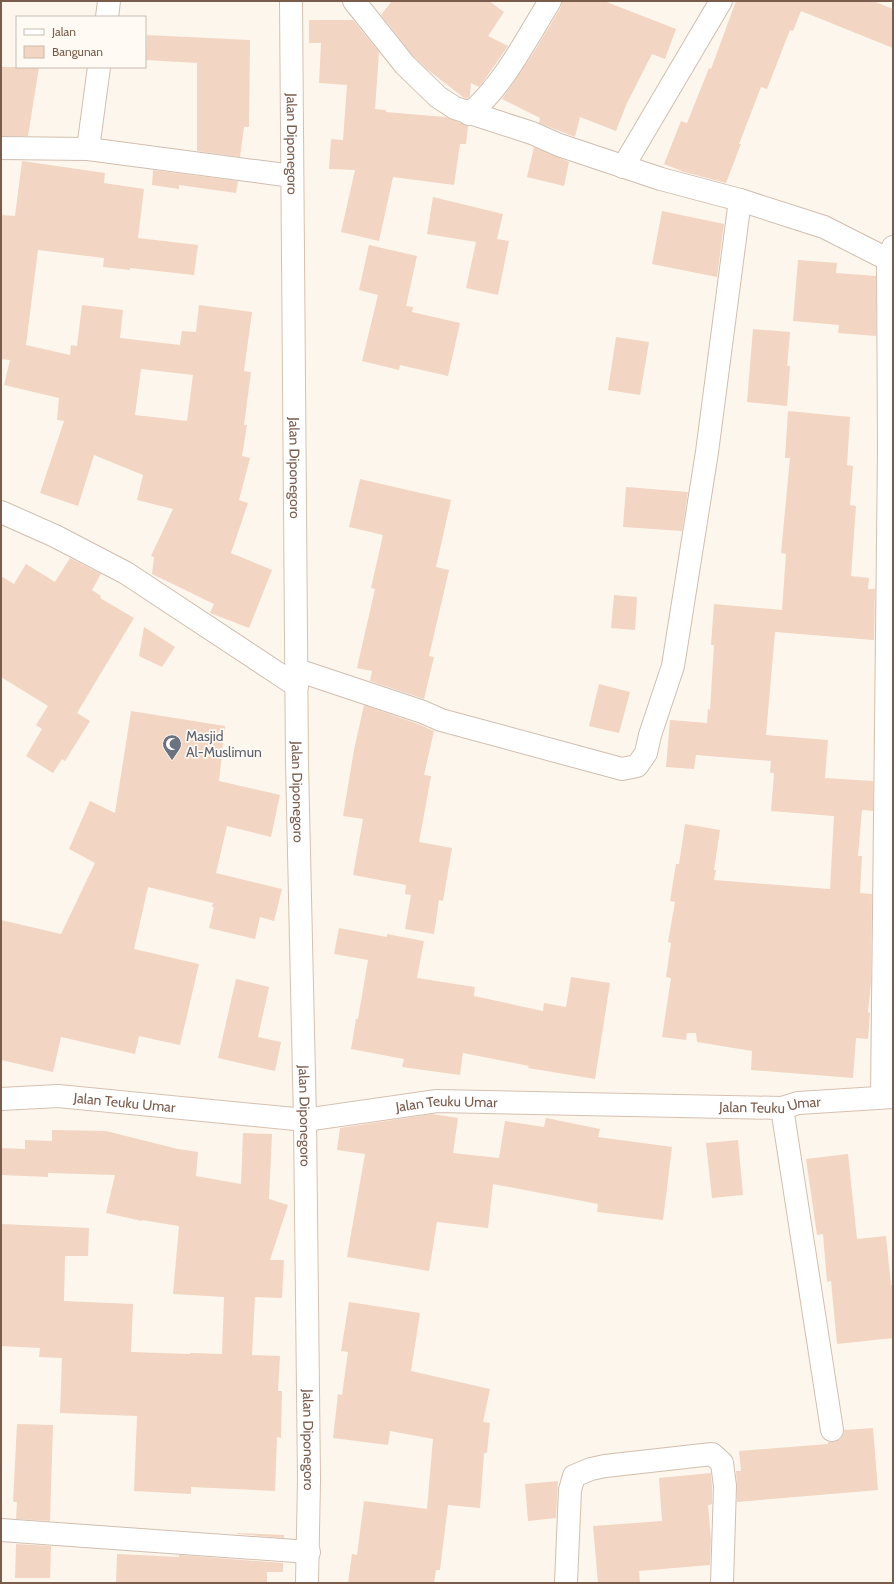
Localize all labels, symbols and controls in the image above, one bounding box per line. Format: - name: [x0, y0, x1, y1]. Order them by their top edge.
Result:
- legend: [16, 16, 146, 68]
- text: Jalan: [51, 24, 76, 39]
- text: Bangunan: [52, 44, 103, 59]
- street label: Jalan Diponegoro: [283, 92, 302, 195]
- street label: Jalan Diponegoro: [285, 416, 304, 519]
- place label: Masjid Al-Muslimun: [186, 727, 262, 761]
- mosque icon: Masjid Al-Muslimun: [161, 733, 183, 761]
- street label: Jalan Diponegoro: [288, 740, 308, 843]
- street label: Jalan Diponegoro: [295, 1064, 315, 1167]
- street label: Jalan Teuku Umar: [72, 1088, 177, 1116]
- street label: Jalan Teuku Umar: [393, 1092, 498, 1116]
- street label: Jalan Teuku Umar: [718, 1093, 822, 1117]
- street label: Jalan Diponegoro: [299, 1388, 318, 1491]

